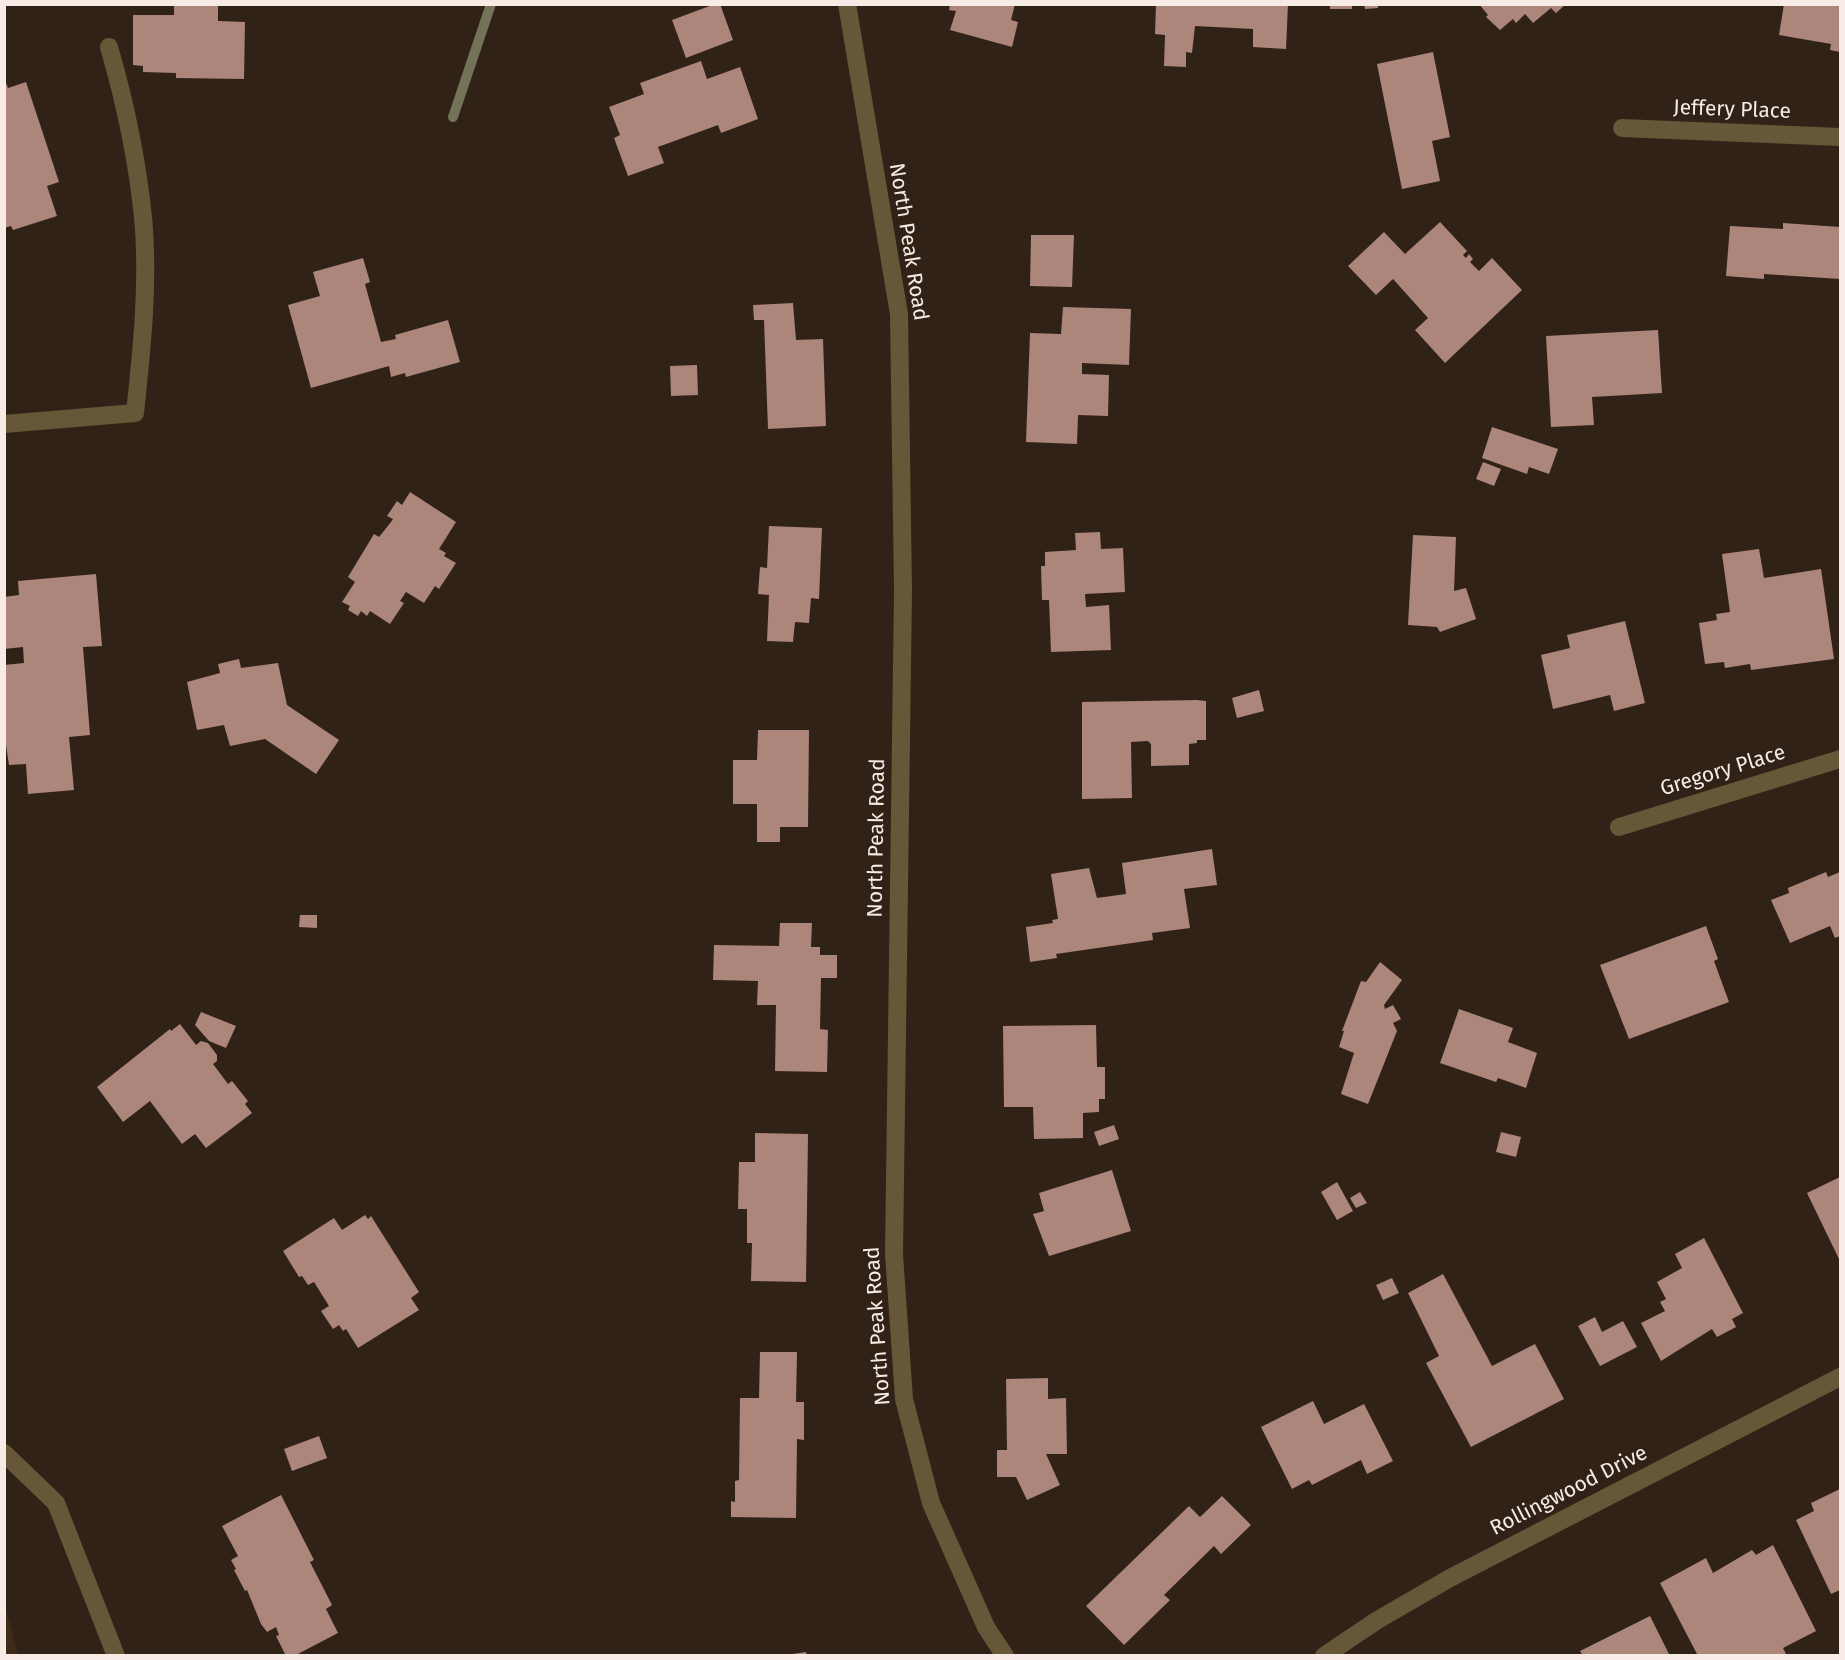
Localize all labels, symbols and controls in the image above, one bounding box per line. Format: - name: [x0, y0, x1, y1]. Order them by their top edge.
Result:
- street label: Jeffery Place: [1673, 95, 1791, 125]
- street label: North Peak Road: [883, 161, 933, 323]
- street label: Gregory Place: [1657, 740, 1789, 802]
- street label: North Peak Road: [863, 758, 891, 918]
- street label: North Peak Road: [860, 1246, 896, 1406]
- street label: Rollingwood Drive: [1486, 1440, 1652, 1542]

